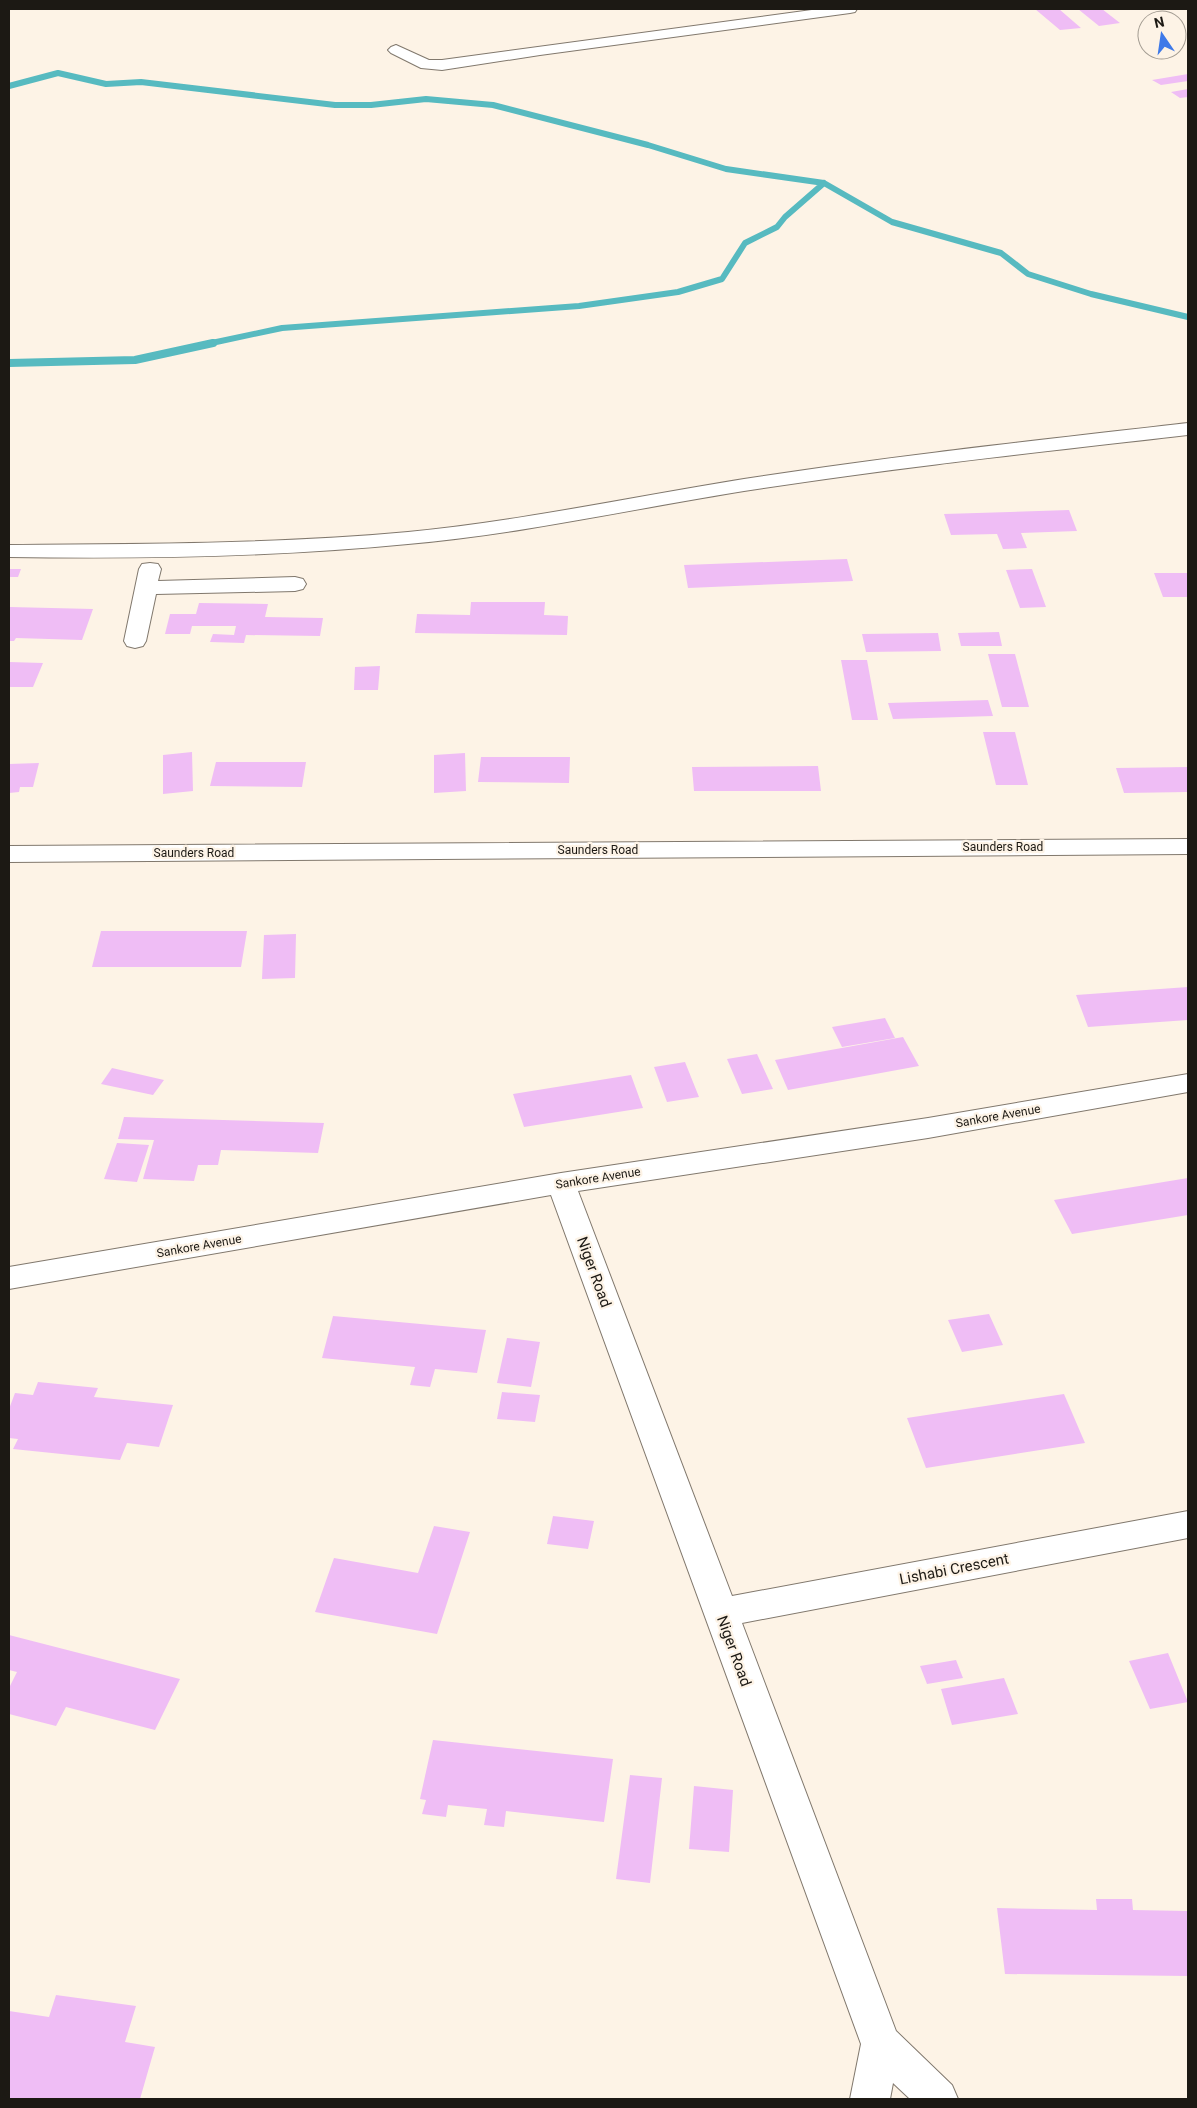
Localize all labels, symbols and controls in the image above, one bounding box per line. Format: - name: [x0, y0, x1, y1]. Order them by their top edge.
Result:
- north arrow: [1137, 10, 1187, 60]
- text: N: [1152, 13, 1166, 31]
- street label: Saunders Road: [963, 840, 1043, 854]
- street label: Saunders Road: [558, 843, 638, 857]
- street label: Saunders Road: [154, 846, 234, 860]
- street label: Sankore Avenue: [955, 1102, 1041, 1130]
- street label: Sankore Avenue: [555, 1164, 641, 1192]
- street label: Sankore Avenue: [156, 1232, 242, 1260]
- street label: Niger Road: [573, 1234, 615, 1310]
- street label: Lishabi Crescent: [898, 1550, 1010, 1588]
- street label: Niger Road: [713, 1613, 755, 1689]

